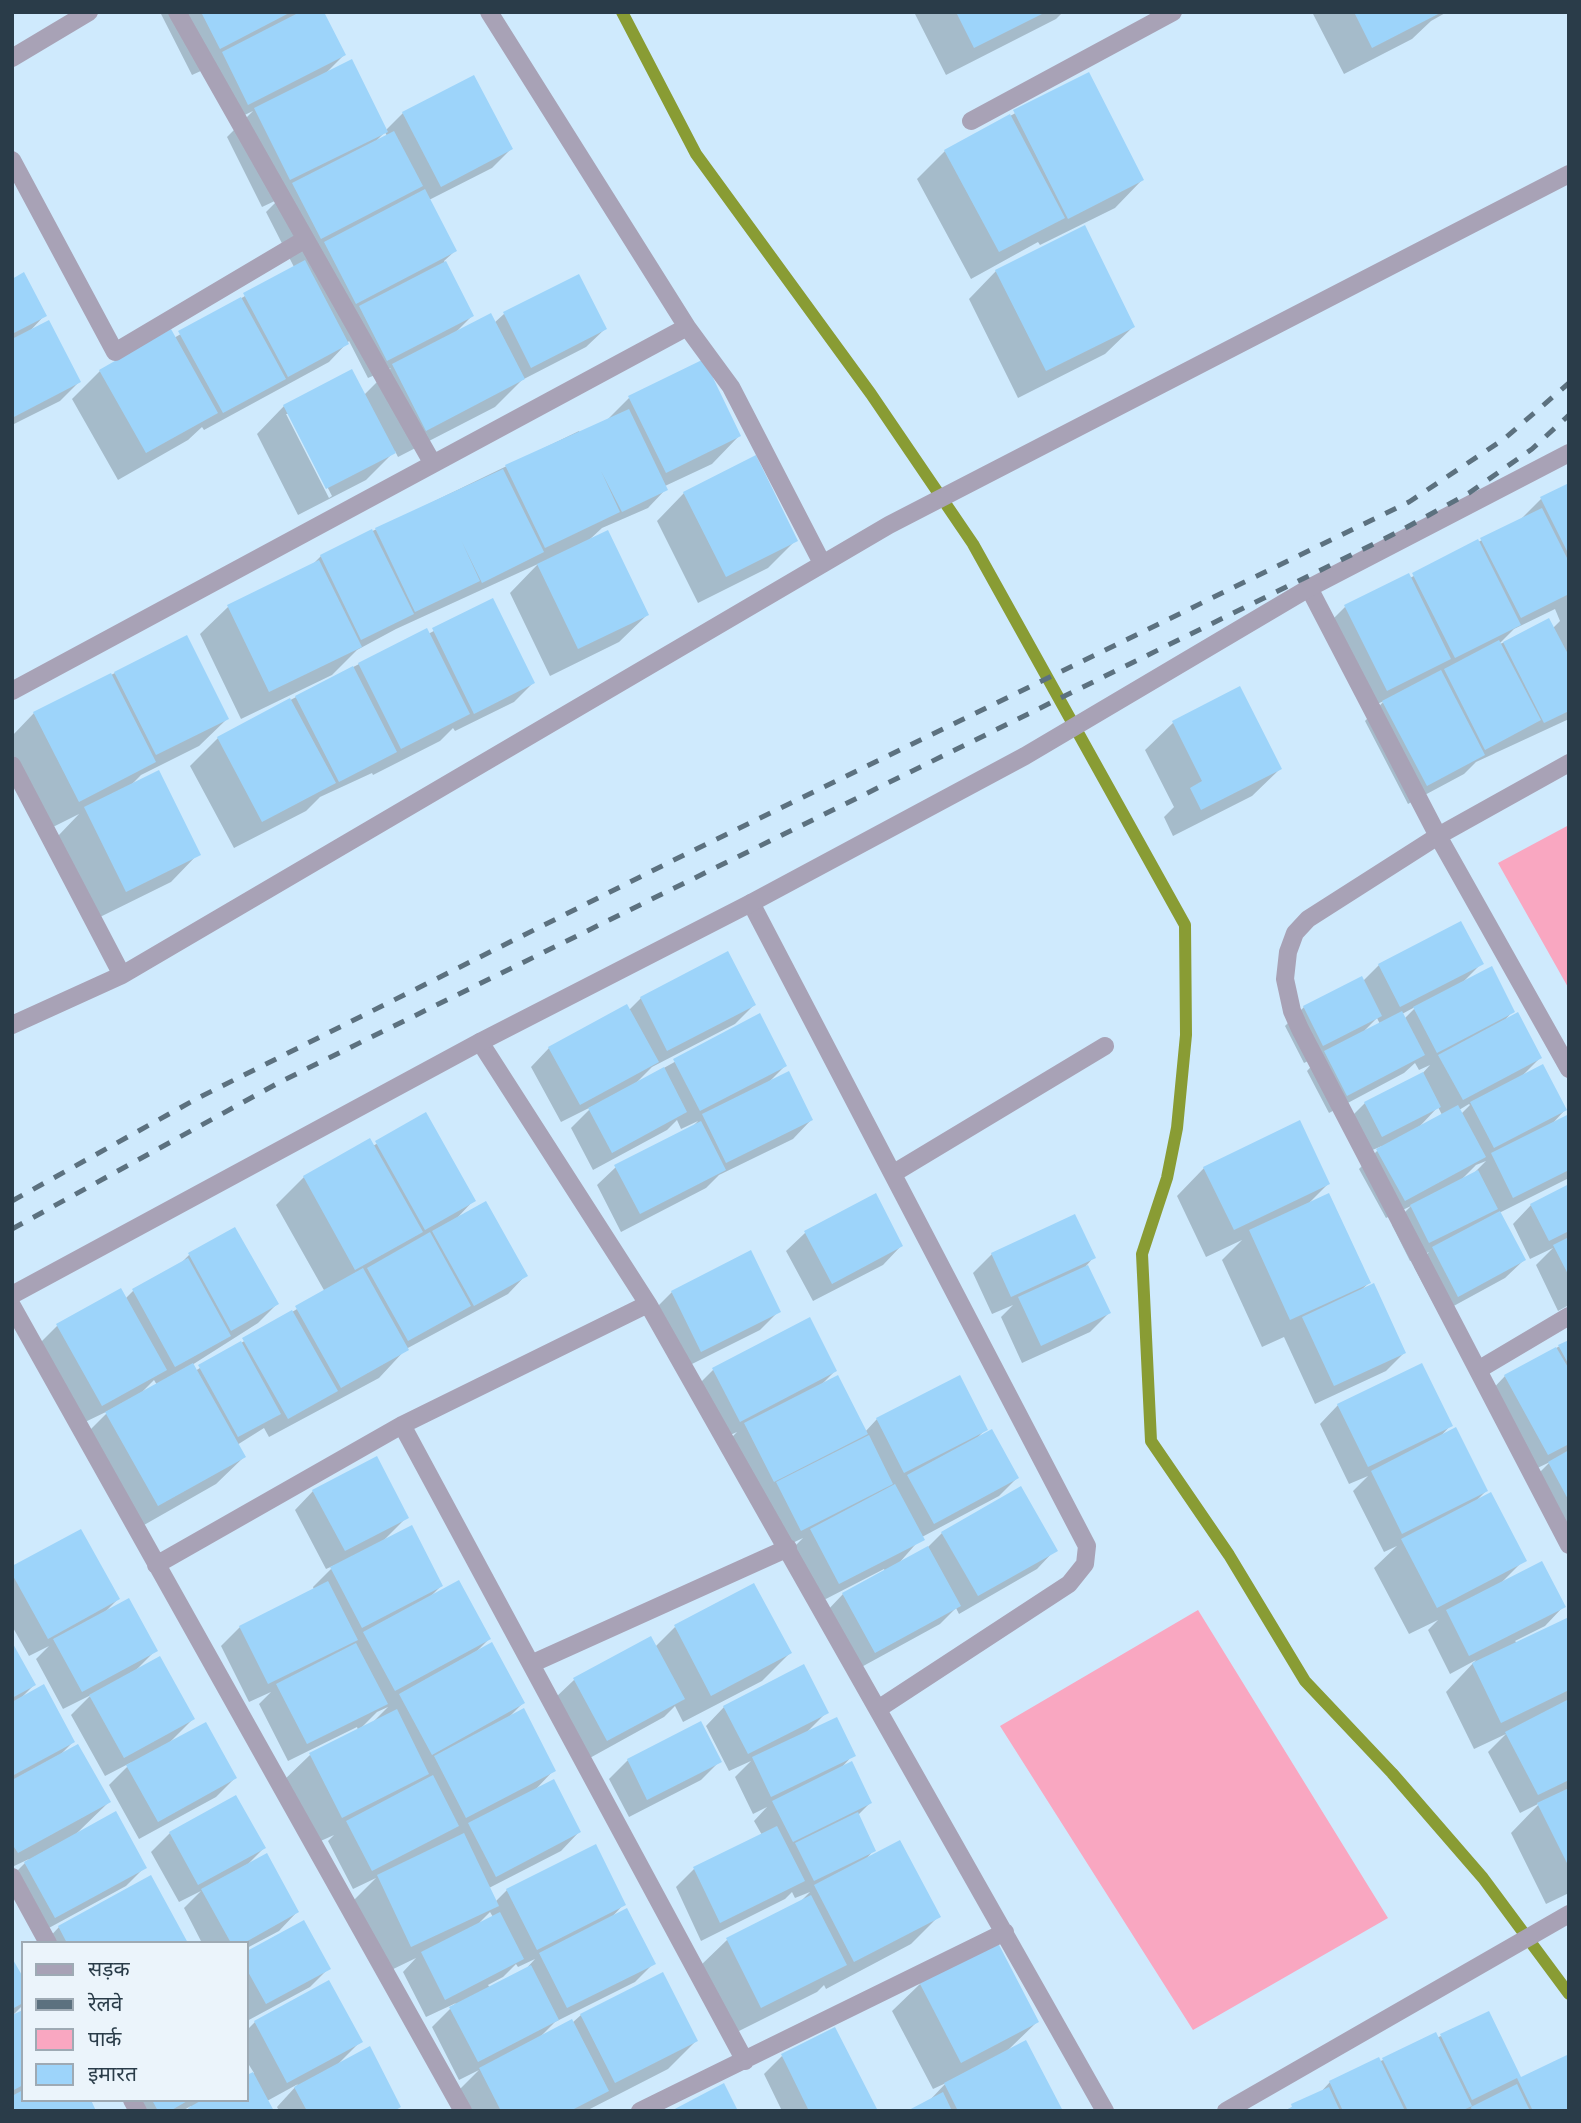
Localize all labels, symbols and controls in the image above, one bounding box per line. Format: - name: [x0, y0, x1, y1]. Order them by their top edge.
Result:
- legend: [21, 1941, 248, 2102]
- text: सड़क: [88, 1955, 130, 1982]
- text: रेलवे: [88, 1990, 123, 2017]
- text: पार्क: [88, 2025, 122, 2052]
- text: इमारत: [88, 2060, 137, 2087]

